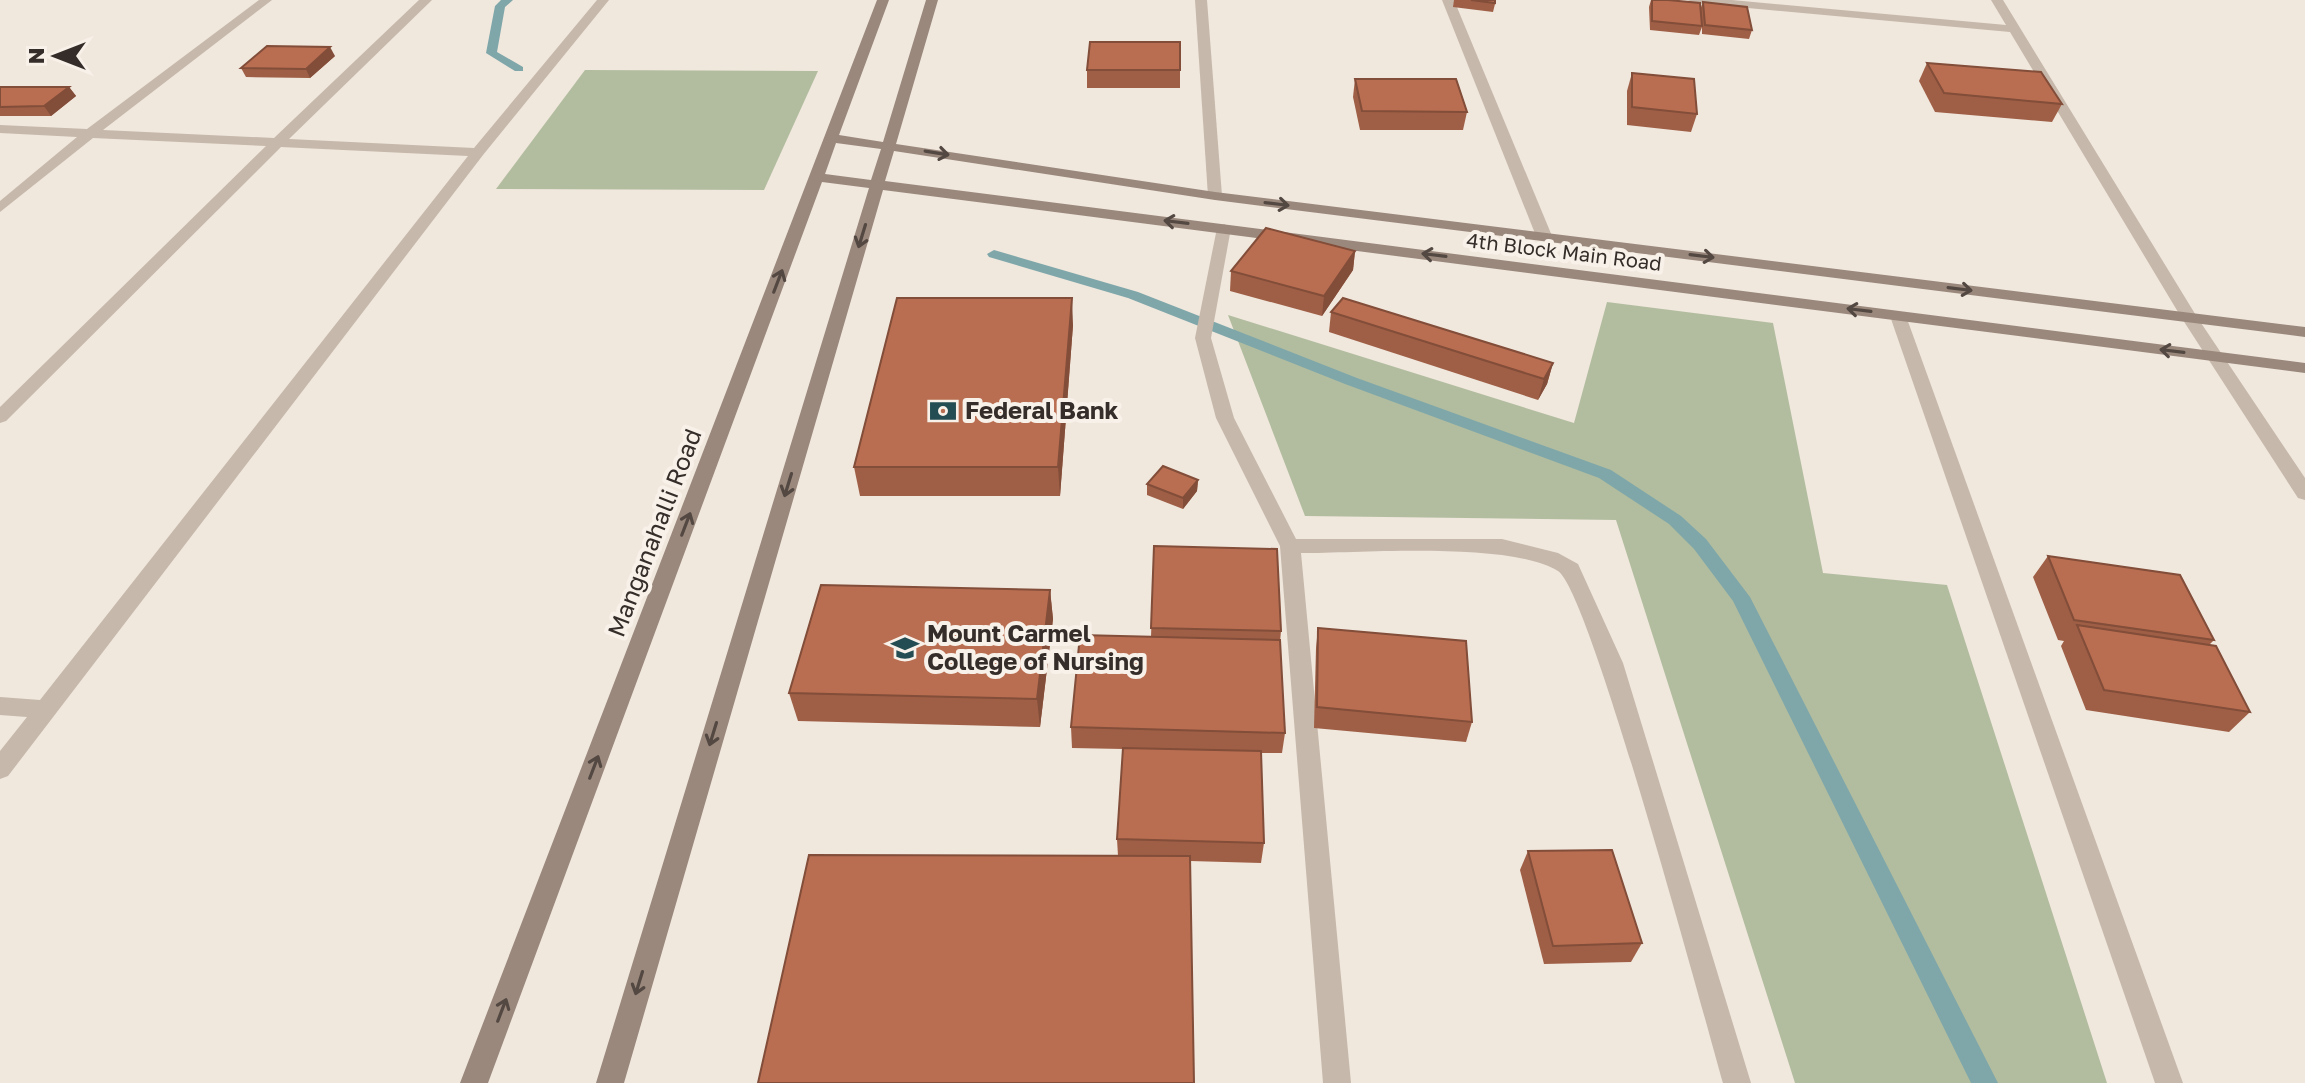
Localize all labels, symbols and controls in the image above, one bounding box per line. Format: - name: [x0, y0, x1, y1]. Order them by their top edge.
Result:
- north arrow: [16, 16, 96, 96]
- text: N: [22, 48, 49, 64]
- one-way arrow: [924, 147, 949, 162]
- one-way arrow: [1264, 197, 1290, 212]
- one-way arrow: [1164, 214, 1190, 229]
- one-way arrow: [854, 222, 869, 248]
- street label: 4th Block Main Road: [1465, 227, 1663, 275]
- one-way arrow: [1421, 248, 1448, 263]
- one-way arrow: [1689, 249, 1714, 264]
- one-way arrow: [772, 269, 786, 294]
- one-way arrow: [1946, 281, 1973, 296]
- one-way arrow: [1846, 303, 1873, 318]
- one-way arrow: [2160, 343, 2185, 358]
- place label: Federal Bank: [965, 395, 1118, 424]
- bank icon: Federal Bank: [928, 396, 958, 426]
- street label: Manganahalli Road: [601, 424, 707, 641]
- one-way arrow: [780, 472, 794, 497]
- one-way arrow: [680, 512, 694, 537]
- place label: Mount Carmel College of Nursing: [927, 618, 1144, 675]
- school or university icon: Mount Carmel College of Nursing: [890, 633, 920, 663]
- one-way arrow: [705, 721, 720, 747]
- one-way arrow: [588, 755, 602, 780]
- one-way arrow: [631, 970, 646, 996]
- one-way arrow: [496, 998, 510, 1023]

